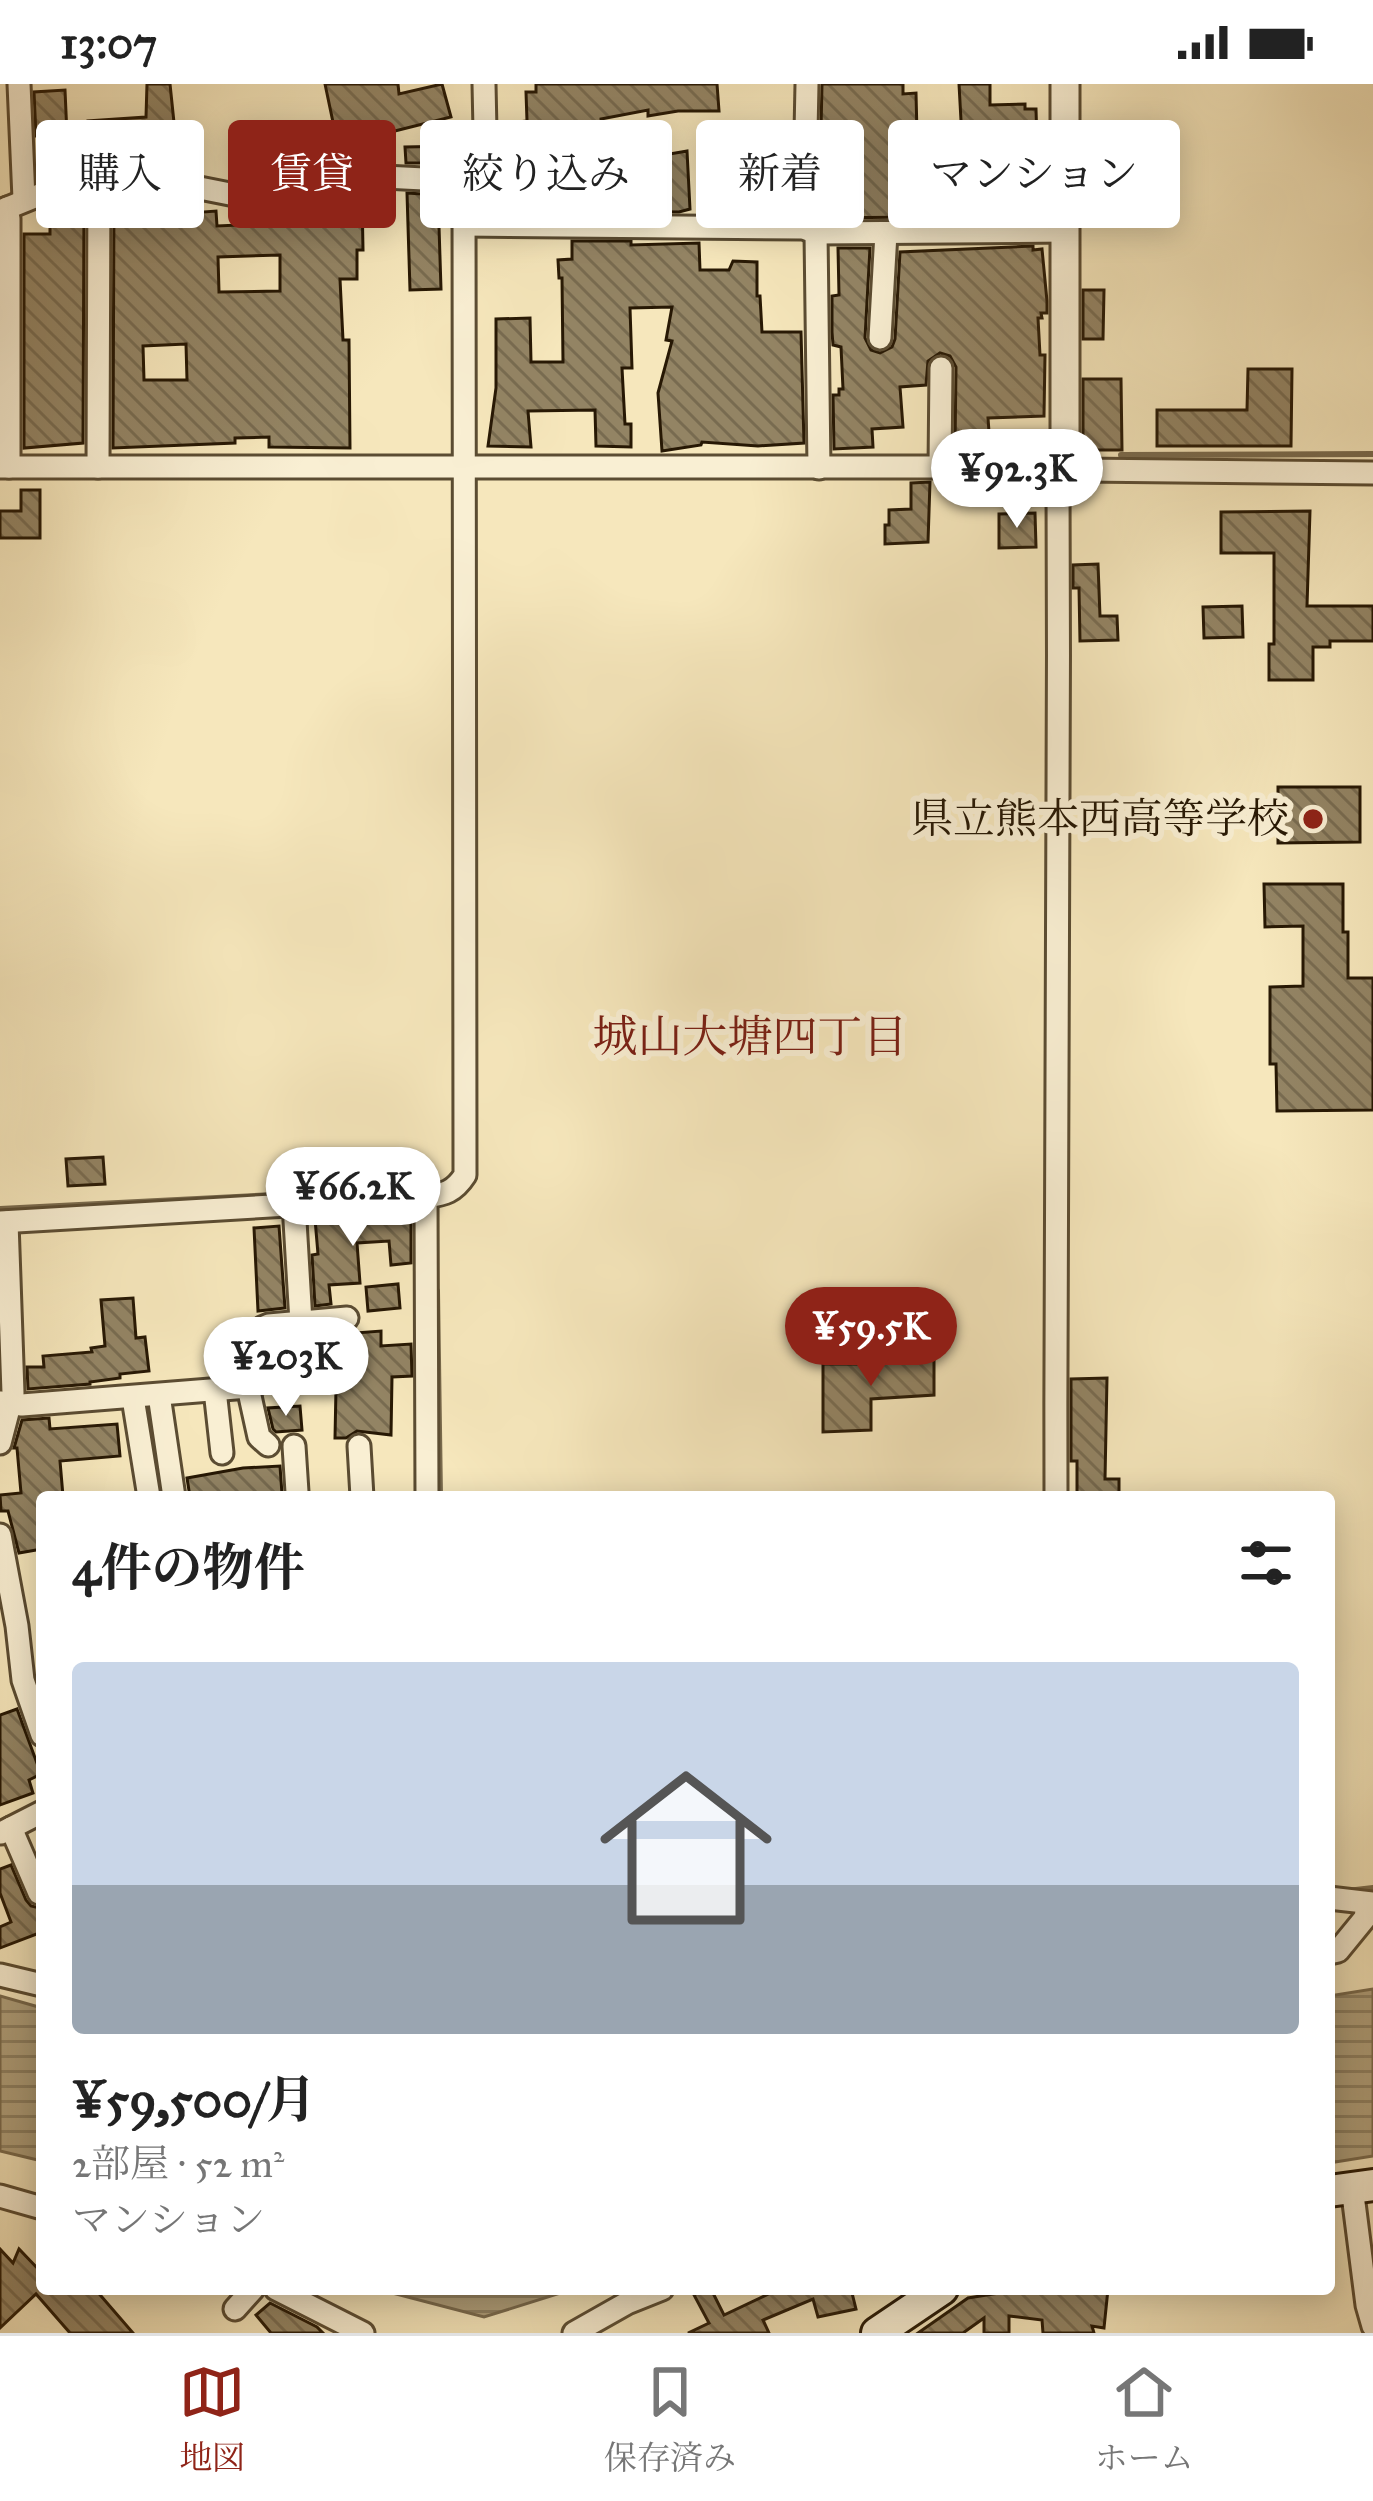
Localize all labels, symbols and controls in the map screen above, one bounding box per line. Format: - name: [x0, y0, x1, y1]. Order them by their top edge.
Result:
- text: 13:07: [60, 15, 157, 70]
- chip: 購入: [36, 120, 204, 228]
- chip: 賃貸: [228, 120, 396, 228]
- chip: 絞り込み: [420, 120, 672, 228]
- chip: 新着: [696, 120, 864, 228]
- chip: マンション: [888, 120, 1180, 228]
- pin: ¥92.3K: [919, 429, 1115, 531]
- text: ¥92.3K: [958, 444, 1076, 492]
- place label: 県立熊本西高等学校: [911, 793, 1289, 845]
- marker: 県立熊本西高等学校: [1300, 806, 1326, 832]
- district label: 城山大塘四丁目: [592, 1009, 908, 1064]
- pin: ¥66.2K: [255, 1147, 451, 1249]
- text: ¥66.2K: [293, 1162, 413, 1210]
- pin: ¥59.5K: [773, 1287, 969, 1389]
- text: ¥59.5K: [812, 1302, 930, 1350]
- pin: ¥203K: [202, 1317, 370, 1419]
- text: ¥203K: [231, 1332, 341, 1380]
- icon: filters: [1233, 1530, 1299, 1596]
- text: 4件の物件: [72, 1537, 304, 1599]
- icon: home: [578, 1740, 794, 1956]
- text: ¥59,500/月: [72, 2069, 317, 2131]
- text: 2部屋 · 52 m²: [72, 2140, 284, 2188]
- text: マンション: [72, 2196, 265, 2244]
- tab: 地図: [179, 2359, 245, 2478]
- tab: 保存済み: [604, 2359, 736, 2478]
- tab: ホーム: [1095, 2359, 1194, 2478]

